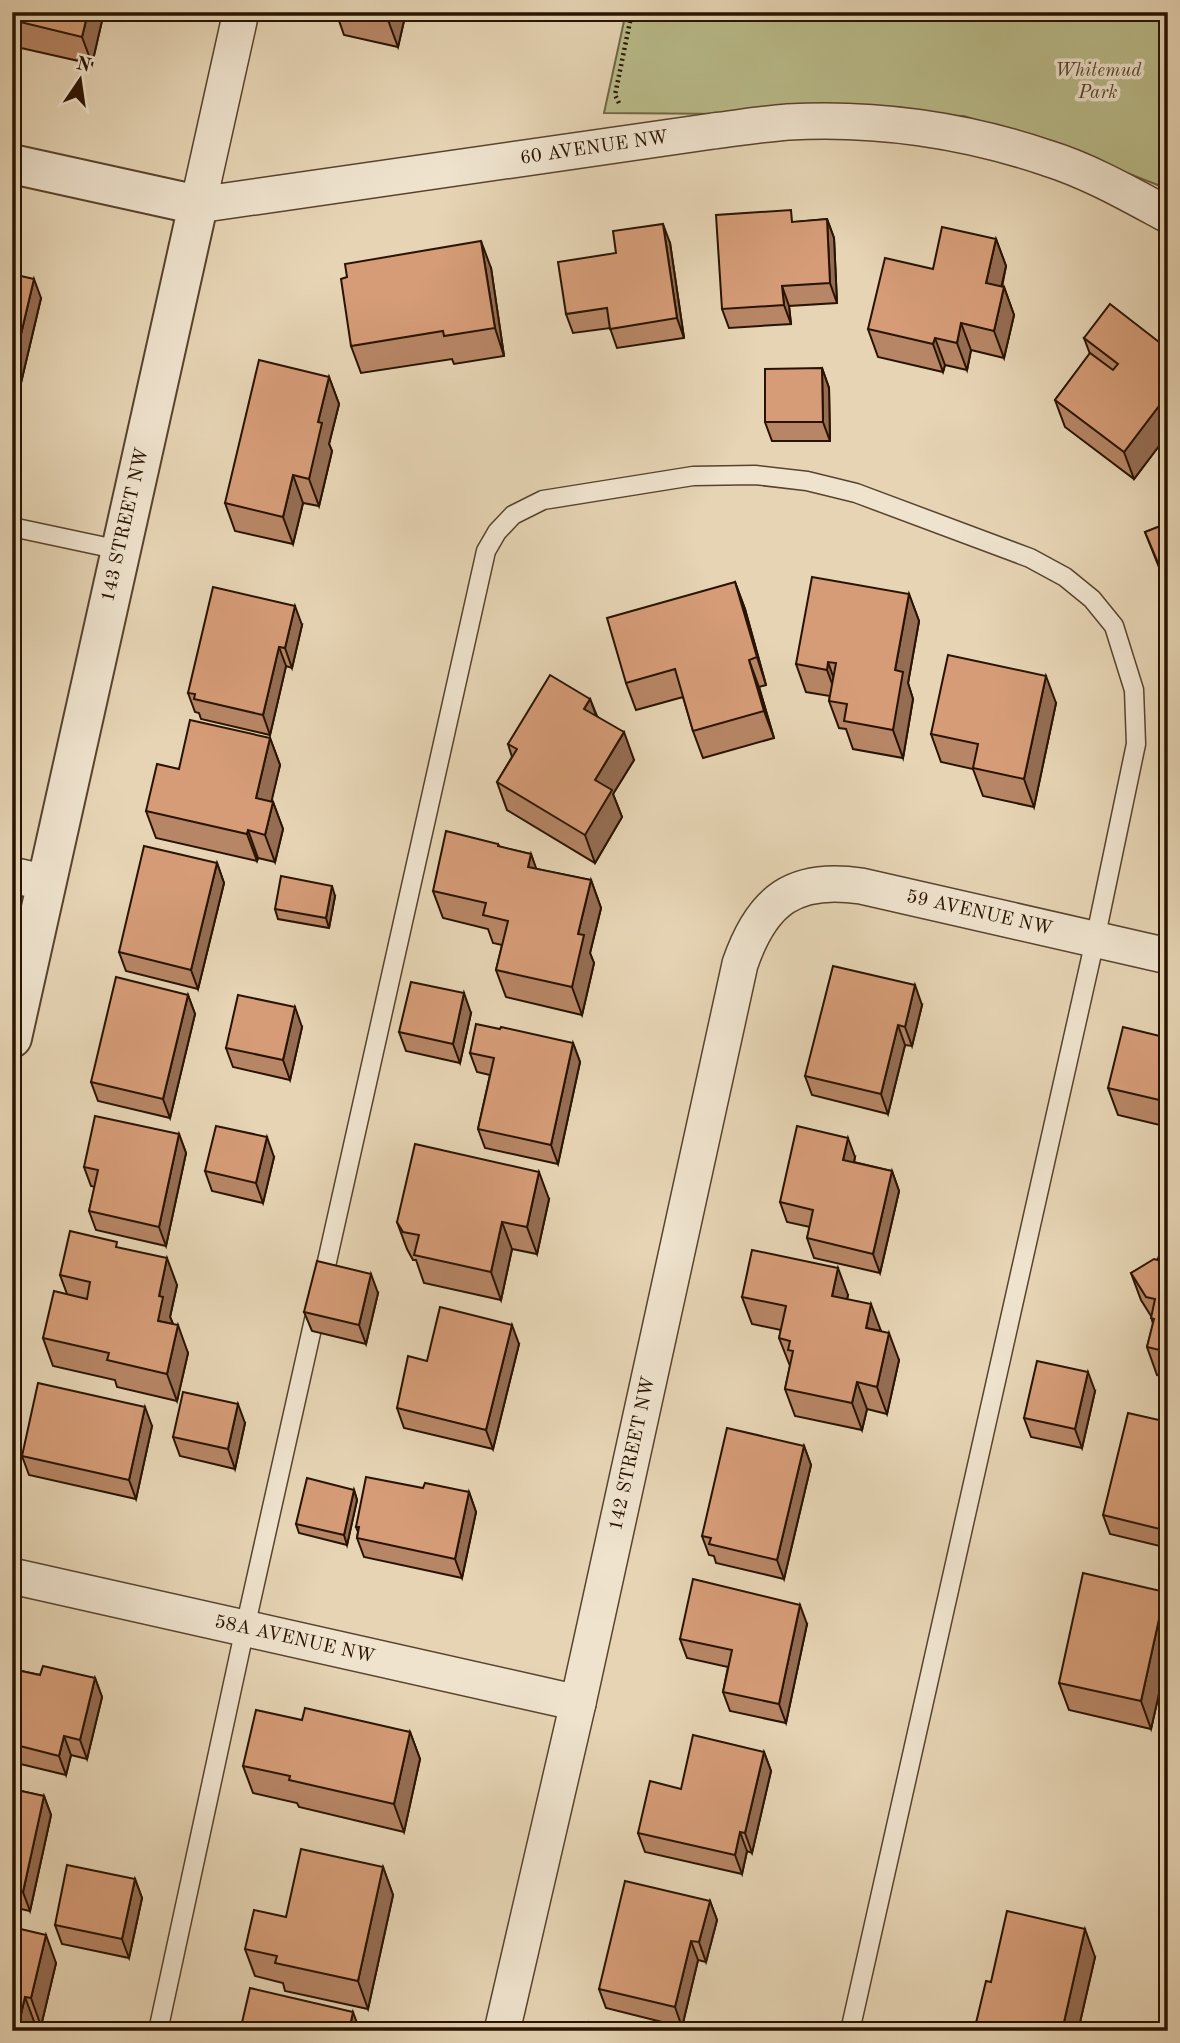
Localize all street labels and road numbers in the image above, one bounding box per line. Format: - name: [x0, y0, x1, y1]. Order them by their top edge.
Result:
- street label: 60 AVENUE NW: [519, 128, 670, 168]
- street label: 143 STREET NW: [99, 446, 153, 604]
- street label: 59 AVENUE NW: [905, 887, 1055, 939]
- street label: 142 STREET NW: [607, 1375, 659, 1533]
- street label: 58A AVENUE NW: [213, 1612, 377, 1667]

